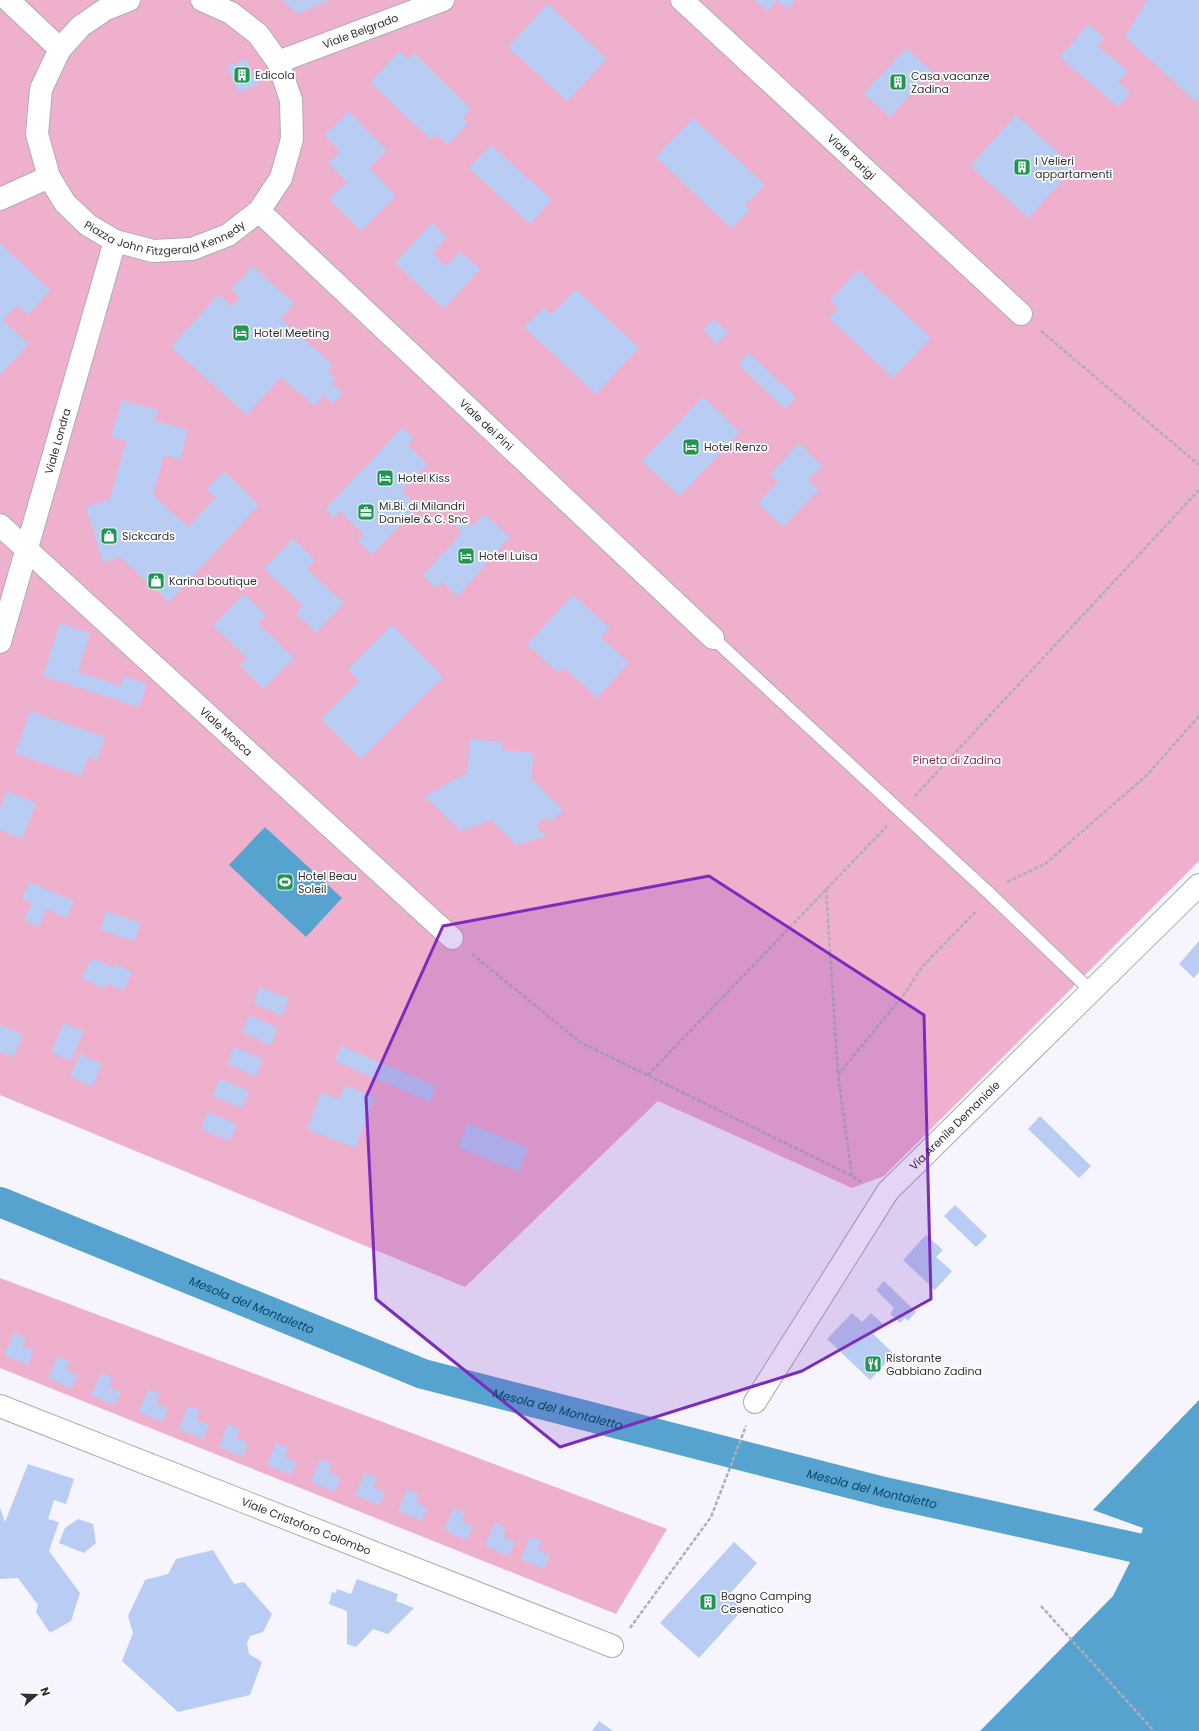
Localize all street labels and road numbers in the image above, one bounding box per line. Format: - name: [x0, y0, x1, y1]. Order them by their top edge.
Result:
- street label: Viale Belgrado: [320, 10, 401, 53]
- street label: Viale Parigi: [824, 130, 879, 184]
- street label: Piazza John Fitzgerald Kennedy: [80, 213, 250, 227]
- street label: Viale dei Pini: [456, 395, 517, 454]
- street label: Viale Londra: [41, 406, 75, 476]
- street label: Viale Mosca: [196, 703, 256, 760]
- street label: Via Arenile Demaniale: [906, 1077, 1004, 1174]
- street label: Viale Cristoforo Colombo: [239, 1493, 374, 1559]

